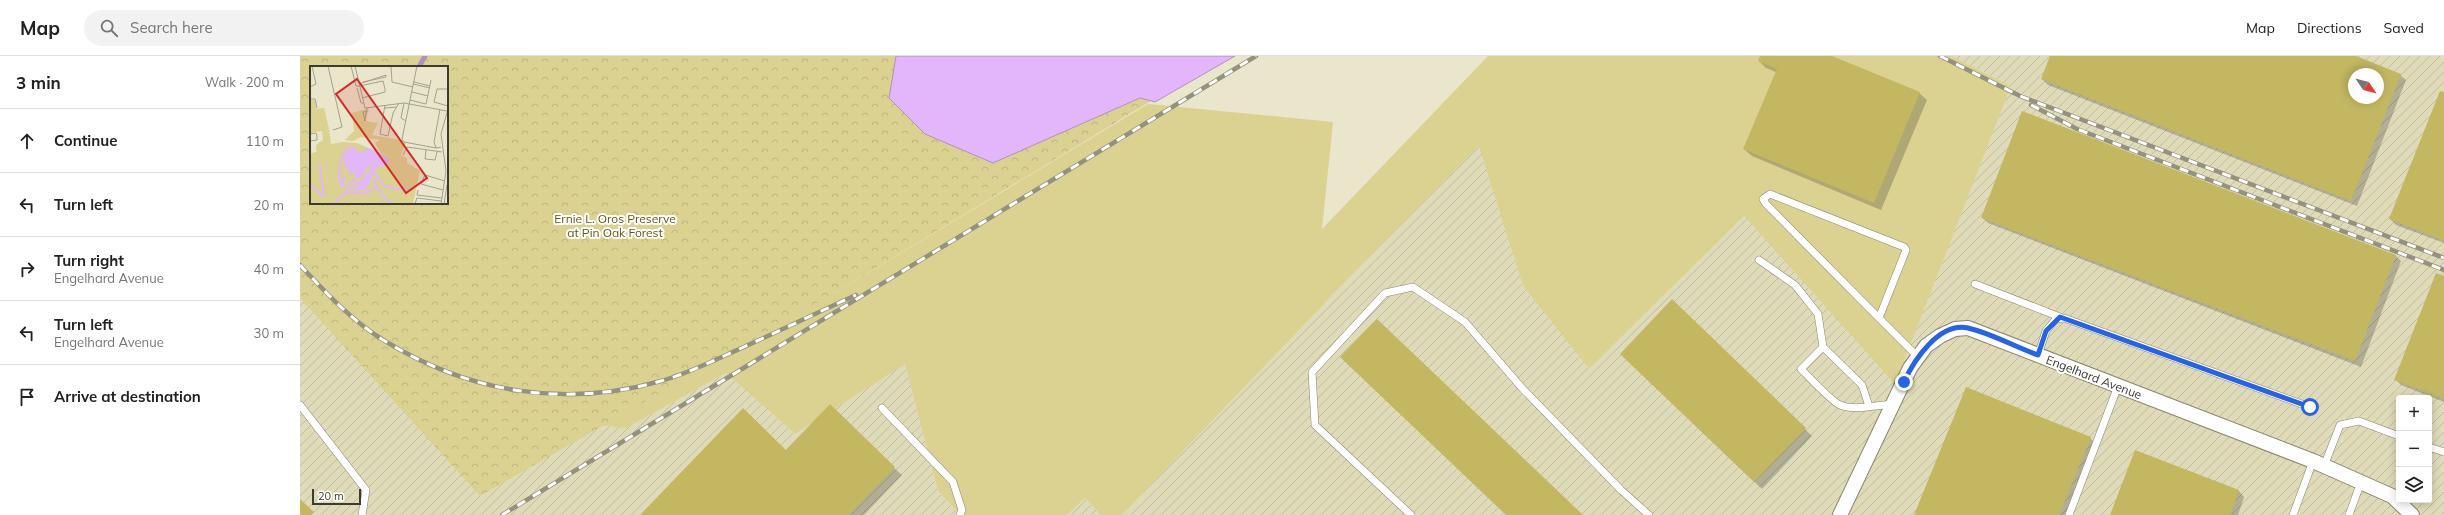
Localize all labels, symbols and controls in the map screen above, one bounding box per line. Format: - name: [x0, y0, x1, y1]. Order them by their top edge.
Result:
- search box: [84, 10, 364, 46]
- text: Map: [20, 16, 60, 40]
- icon: search: [98, 17, 120, 39]
- text: Search here: [130, 18, 213, 37]
- text: Map: [2246, 19, 2275, 37]
- text: Directions: [2297, 19, 2362, 37]
- text: Saved: [2384, 19, 2424, 37]
- inset map: [310, 66, 448, 204]
- north arrow: [2348, 68, 2384, 104]
- text: 3 min: [16, 72, 61, 93]
- text: Walk · 200 m: [205, 74, 284, 90]
- icon: ahead: [16, 130, 38, 152]
- text: Continue: [54, 131, 117, 150]
- text: 110 m: [246, 133, 284, 149]
- icon: left: [16, 194, 38, 216]
- text: Turn left: [54, 195, 113, 214]
- text: 20 m: [254, 197, 284, 213]
- park label: Ernie L. Oros Preserve at Pin Oak Forest: [554, 211, 676, 240]
- text: Turn right: [54, 251, 124, 270]
- icon: right: [16, 258, 38, 280]
- text: 40 m: [254, 261, 284, 277]
- text: Engelhard Avenue: [54, 270, 164, 286]
- text: Turn left: [54, 315, 113, 334]
- icon: left: [16, 322, 38, 344]
- text: 30 m: [254, 325, 284, 341]
- text: Engelhard Avenue: [54, 334, 164, 350]
- street label: Engelhard Avenue: [2044, 352, 2144, 402]
- route end: [1895, 373, 1913, 391]
- icon: arrive: [16, 386, 38, 408]
- text: Arrive at destination: [54, 387, 201, 406]
- map controls: [2396, 395, 2432, 503]
- button: +: [2396, 395, 2432, 431]
- route start: [2301, 398, 2319, 416]
- button: −: [2396, 431, 2432, 467]
- button: layers: [2396, 467, 2432, 503]
- scale bar: [312, 487, 361, 506]
- text: 20 m: [318, 489, 344, 503]

